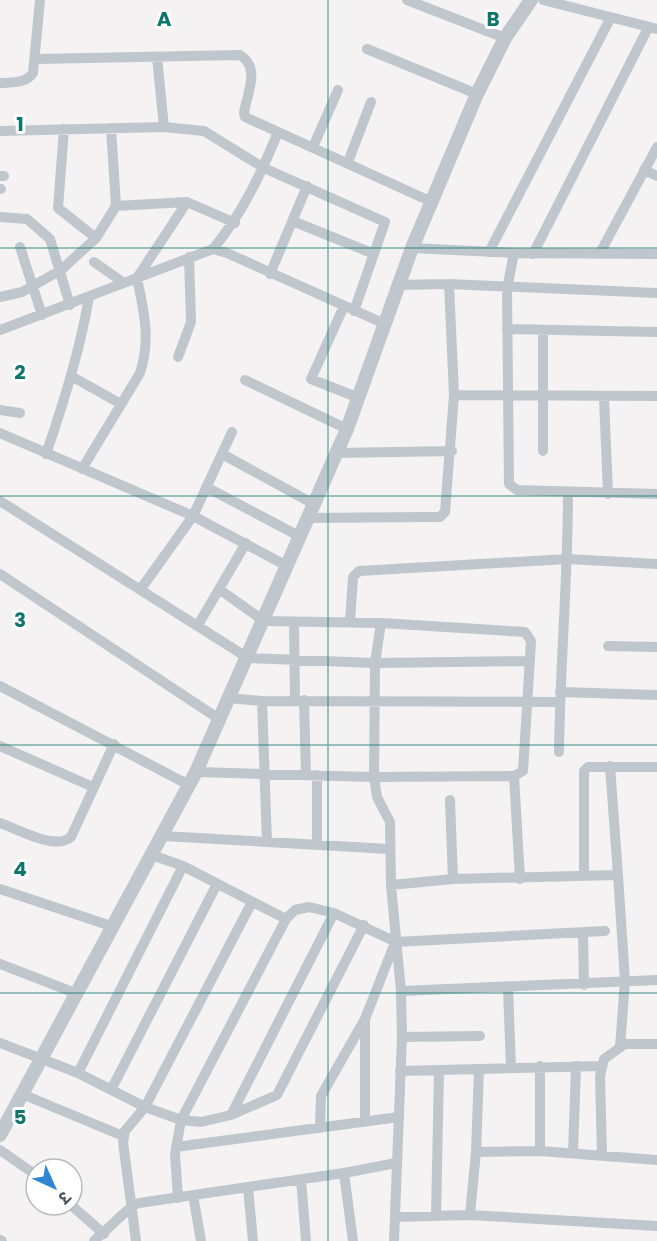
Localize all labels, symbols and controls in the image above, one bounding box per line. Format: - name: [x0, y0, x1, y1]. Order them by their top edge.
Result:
- text: A: [157, 5, 172, 33]
- text: B: [486, 5, 500, 33]
- text: 1: [16, 110, 24, 138]
- text: 2: [14, 358, 26, 386]
- text: 3: [14, 606, 26, 634]
- text: 4: [13, 855, 27, 883]
- text: 5: [14, 1103, 27, 1131]
- north arrow: [24, 1157, 84, 1217]
- text: उ: [52, 1185, 76, 1209]

